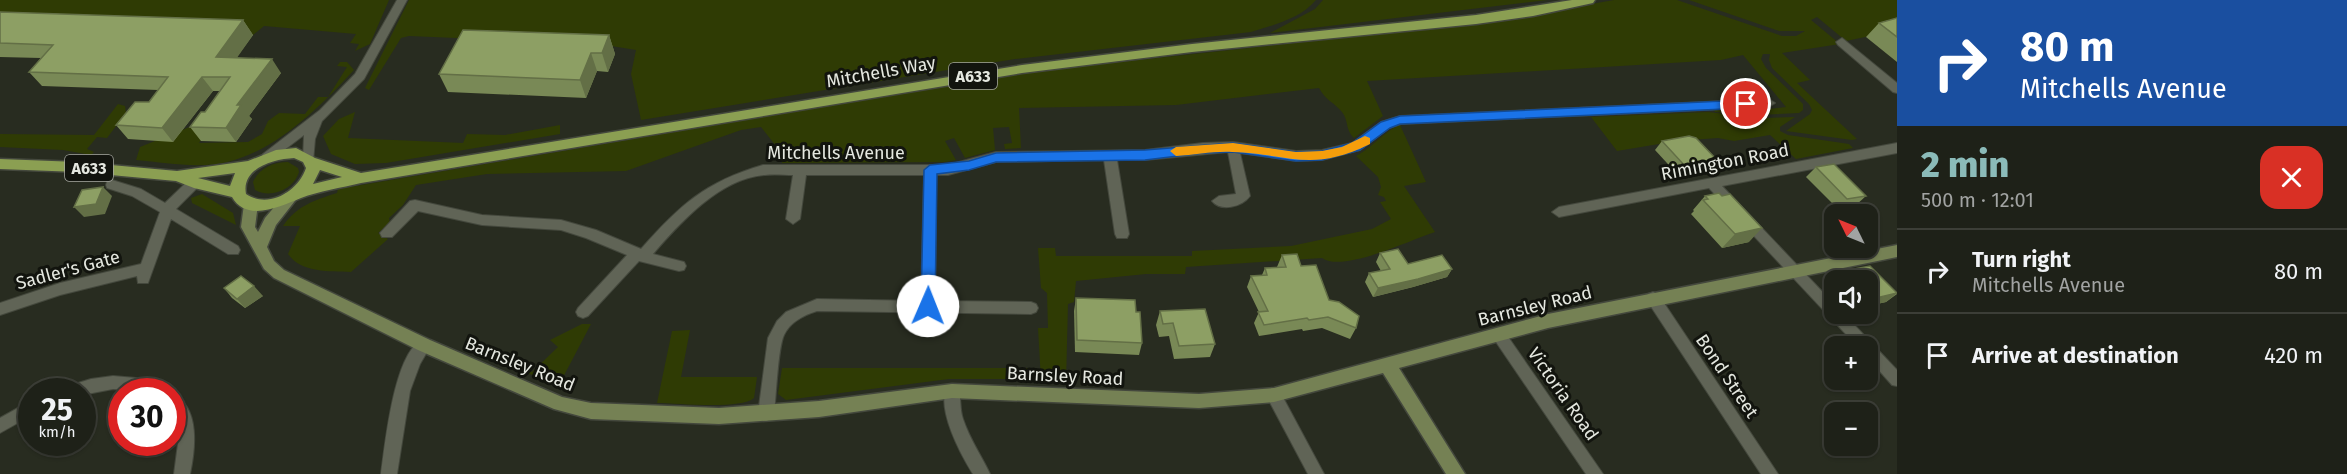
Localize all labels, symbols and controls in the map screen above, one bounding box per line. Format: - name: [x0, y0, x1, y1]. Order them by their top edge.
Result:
- text: 80 m: [2020, 22, 2114, 72]
- icon: right: [1921, 24, 1999, 102]
- street label: Mitchells Way: [825, 52, 938, 92]
- road number: A633: [949, 63, 997, 89]
- text: Mitchells Avenue: [2020, 73, 2227, 105]
- pin: [1720, 78, 1771, 129]
- icon: arrive: [1729, 87, 1762, 120]
- street label: Rimington Road: [1659, 139, 1791, 185]
- street label: Mitchells Avenue: [767, 142, 905, 164]
- text: 2 min: [1921, 143, 2009, 187]
- button: close: [2260, 146, 2323, 209]
- road number: A633: [65, 155, 113, 181]
- text: 500 m · 12:01: [1921, 188, 2034, 212]
- north arrow: [1824, 204, 1878, 258]
- map controls: [1824, 204, 1878, 456]
- street label: Sadler's Gate: [14, 246, 122, 294]
- text: Turn right: [1972, 246, 2071, 273]
- icon: right: [1921, 255, 1954, 288]
- text: 80 m: [2274, 258, 2323, 285]
- button: sound: [1824, 270, 1878, 324]
- text: Mitchells Avenue: [1972, 273, 2125, 297]
- position arrow: [896, 274, 960, 338]
- street label: Barnsley Road: [1476, 281, 1594, 331]
- street label: Bond Street: [1691, 330, 1763, 423]
- street label: Barnsley Road: [462, 332, 578, 396]
- button: +: [1824, 336, 1878, 390]
- icon: arrive: [1921, 339, 1954, 372]
- text: Arrive at destination: [1972, 342, 2179, 369]
- text: 420 m: [2264, 342, 2323, 369]
- street label: Victoria Road: [1523, 343, 1603, 445]
- street label: Barnsley Road: [1006, 362, 1124, 390]
- speed limit sign: 30: [108, 378, 186, 456]
- text: 25: [41, 392, 73, 428]
- button: −: [1824, 402, 1878, 456]
- text: km/h: [38, 423, 76, 441]

